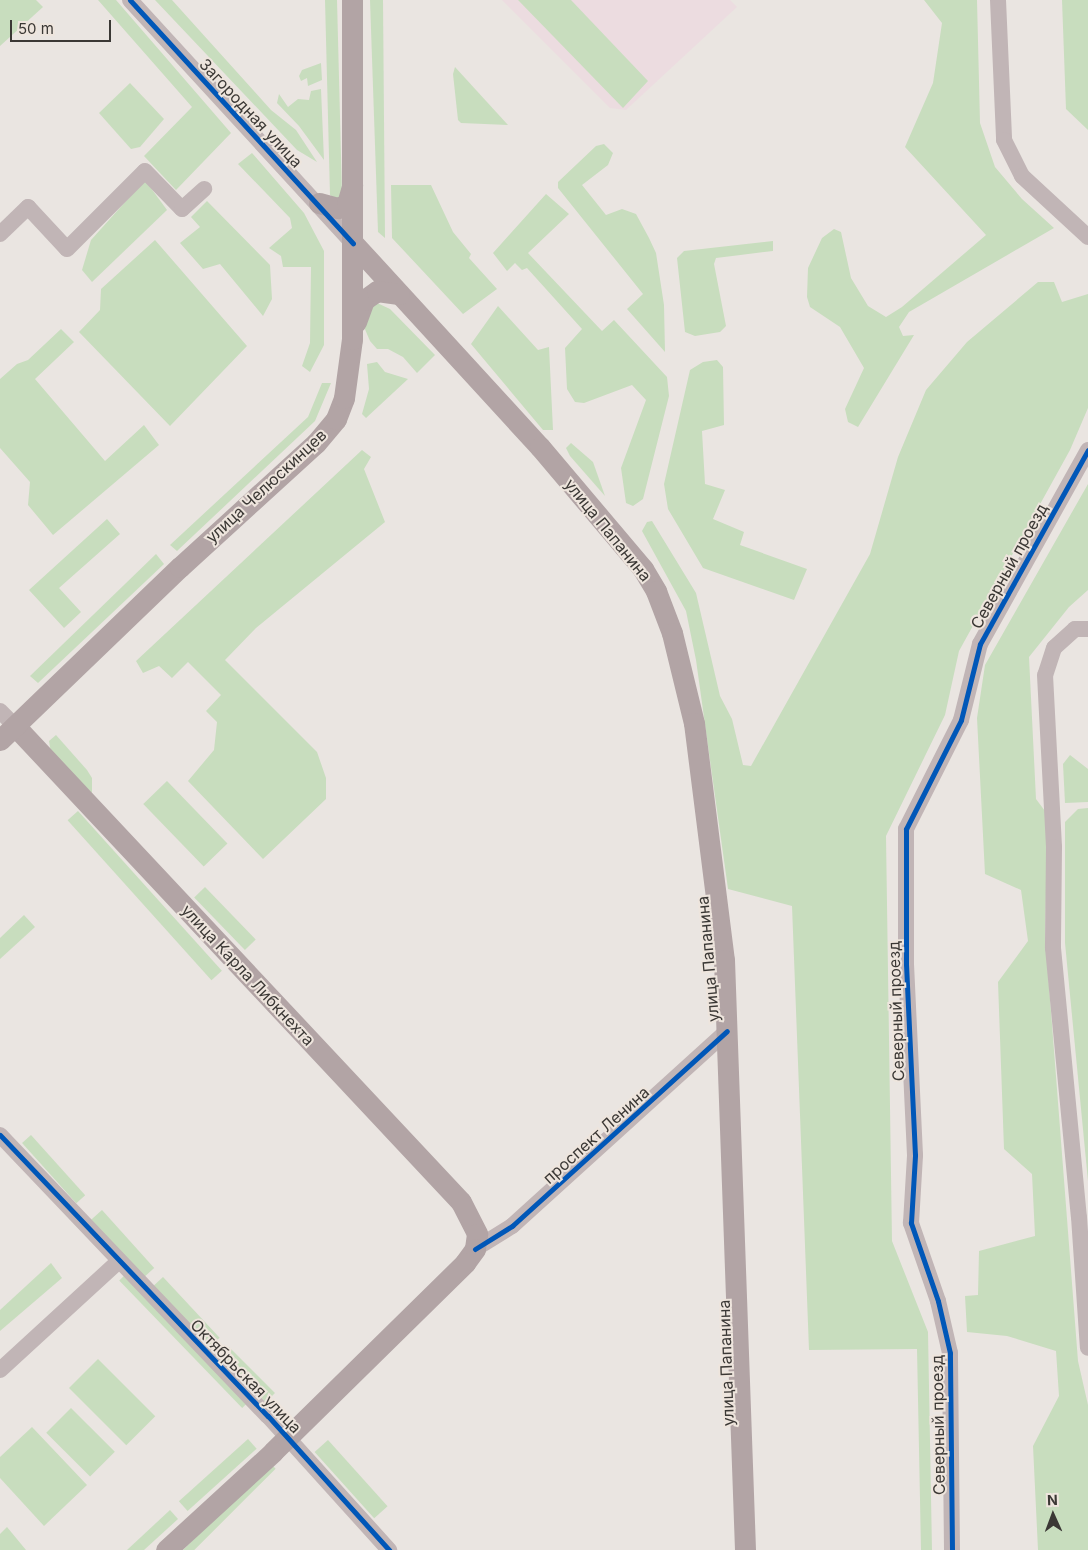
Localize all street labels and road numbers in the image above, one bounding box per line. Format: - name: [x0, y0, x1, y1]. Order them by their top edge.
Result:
- street label: Загородная улица: [196, 55, 306, 171]
- street label: улица Челюскинцев: [202, 425, 330, 547]
- street label: улица Папанина: [561, 475, 655, 585]
- street label: Северный проезд: [967, 500, 1051, 632]
- street label: улица Папанина: [693, 895, 723, 1023]
- street label: улица Карла Либкнехта: [178, 901, 318, 1049]
- street label: Северный проезд: [884, 940, 908, 1082]
- street label: проспект Ленина: [539, 1082, 653, 1188]
- street label: улица Папанина: [714, 1299, 738, 1427]
- street label: Октябрьская улица: [187, 1315, 305, 1437]
- street label: Северный проезд: [927, 1355, 949, 1495]

